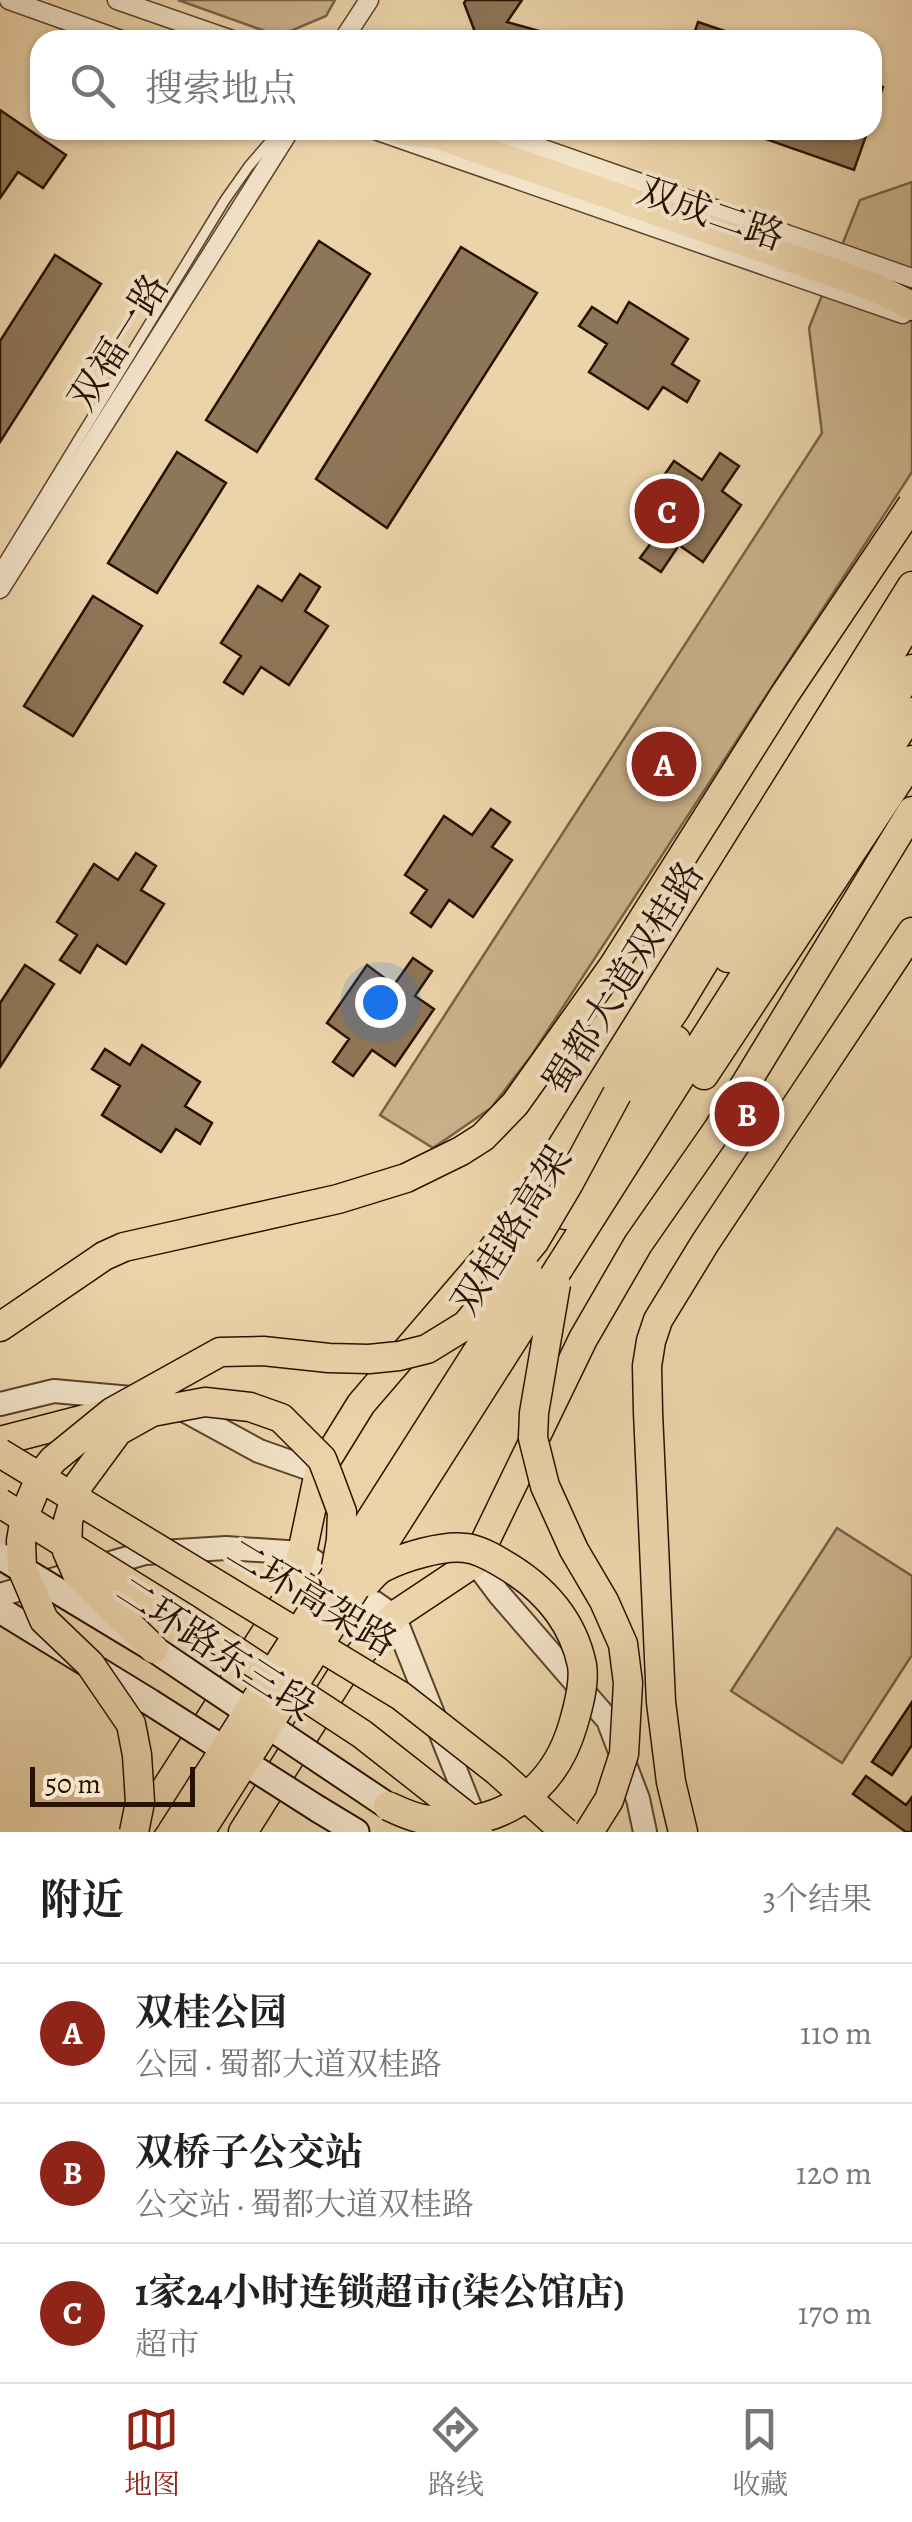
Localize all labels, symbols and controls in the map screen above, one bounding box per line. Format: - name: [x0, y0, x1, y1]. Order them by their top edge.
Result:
- search box: [30, 30, 882, 140]
- icon: search: [65, 58, 120, 113]
- text: 搜索地点: [145, 62, 297, 114]
- street label: 双成二路: [631, 164, 791, 262]
- street label: 双福一路: [56, 264, 180, 420]
- pin: C: [634, 474, 700, 548]
- pin: A: [632, 726, 696, 802]
- street label: 蜀都大道双桂路: [530, 851, 716, 1105]
- your location: [355, 977, 406, 1028]
- pin: B: [714, 1076, 780, 1152]
- street label: 双桂路高架: [439, 1136, 583, 1324]
- street label: 二环高架路: [217, 1526, 407, 1668]
- street label: 二环路东三段: [106, 1564, 326, 1732]
- scale bar: [30, 1762, 195, 1806]
- text: 50 m: [45, 1765, 101, 1803]
- text: 附近: [40, 1871, 124, 1928]
- text: 3个结果: [763, 1877, 872, 1921]
- text: 双桂公园: [135, 1986, 287, 2038]
- text: A: [62, 2011, 83, 2055]
- text: 110 m: [800, 2011, 872, 2055]
- text: 公园 · 蜀都大道双桂路: [135, 2042, 442, 2086]
- text: 双桥子公交站: [135, 2126, 363, 2178]
- text: B: [62, 2151, 83, 2195]
- text: 120 m: [796, 2151, 872, 2195]
- text: 公交站 · 蜀都大道双桂路: [135, 2182, 474, 2226]
- text: 1家24小时连锁超市(柒公馆店): [135, 2266, 625, 2318]
- text: C: [63, 2291, 82, 2335]
- text: 170 m: [798, 2291, 872, 2335]
- text: 超市: [135, 2322, 199, 2366]
- tab: 地图: [124, 2402, 180, 2504]
- tab: 路线: [428, 2402, 484, 2504]
- tab: 收藏: [732, 2402, 788, 2504]

